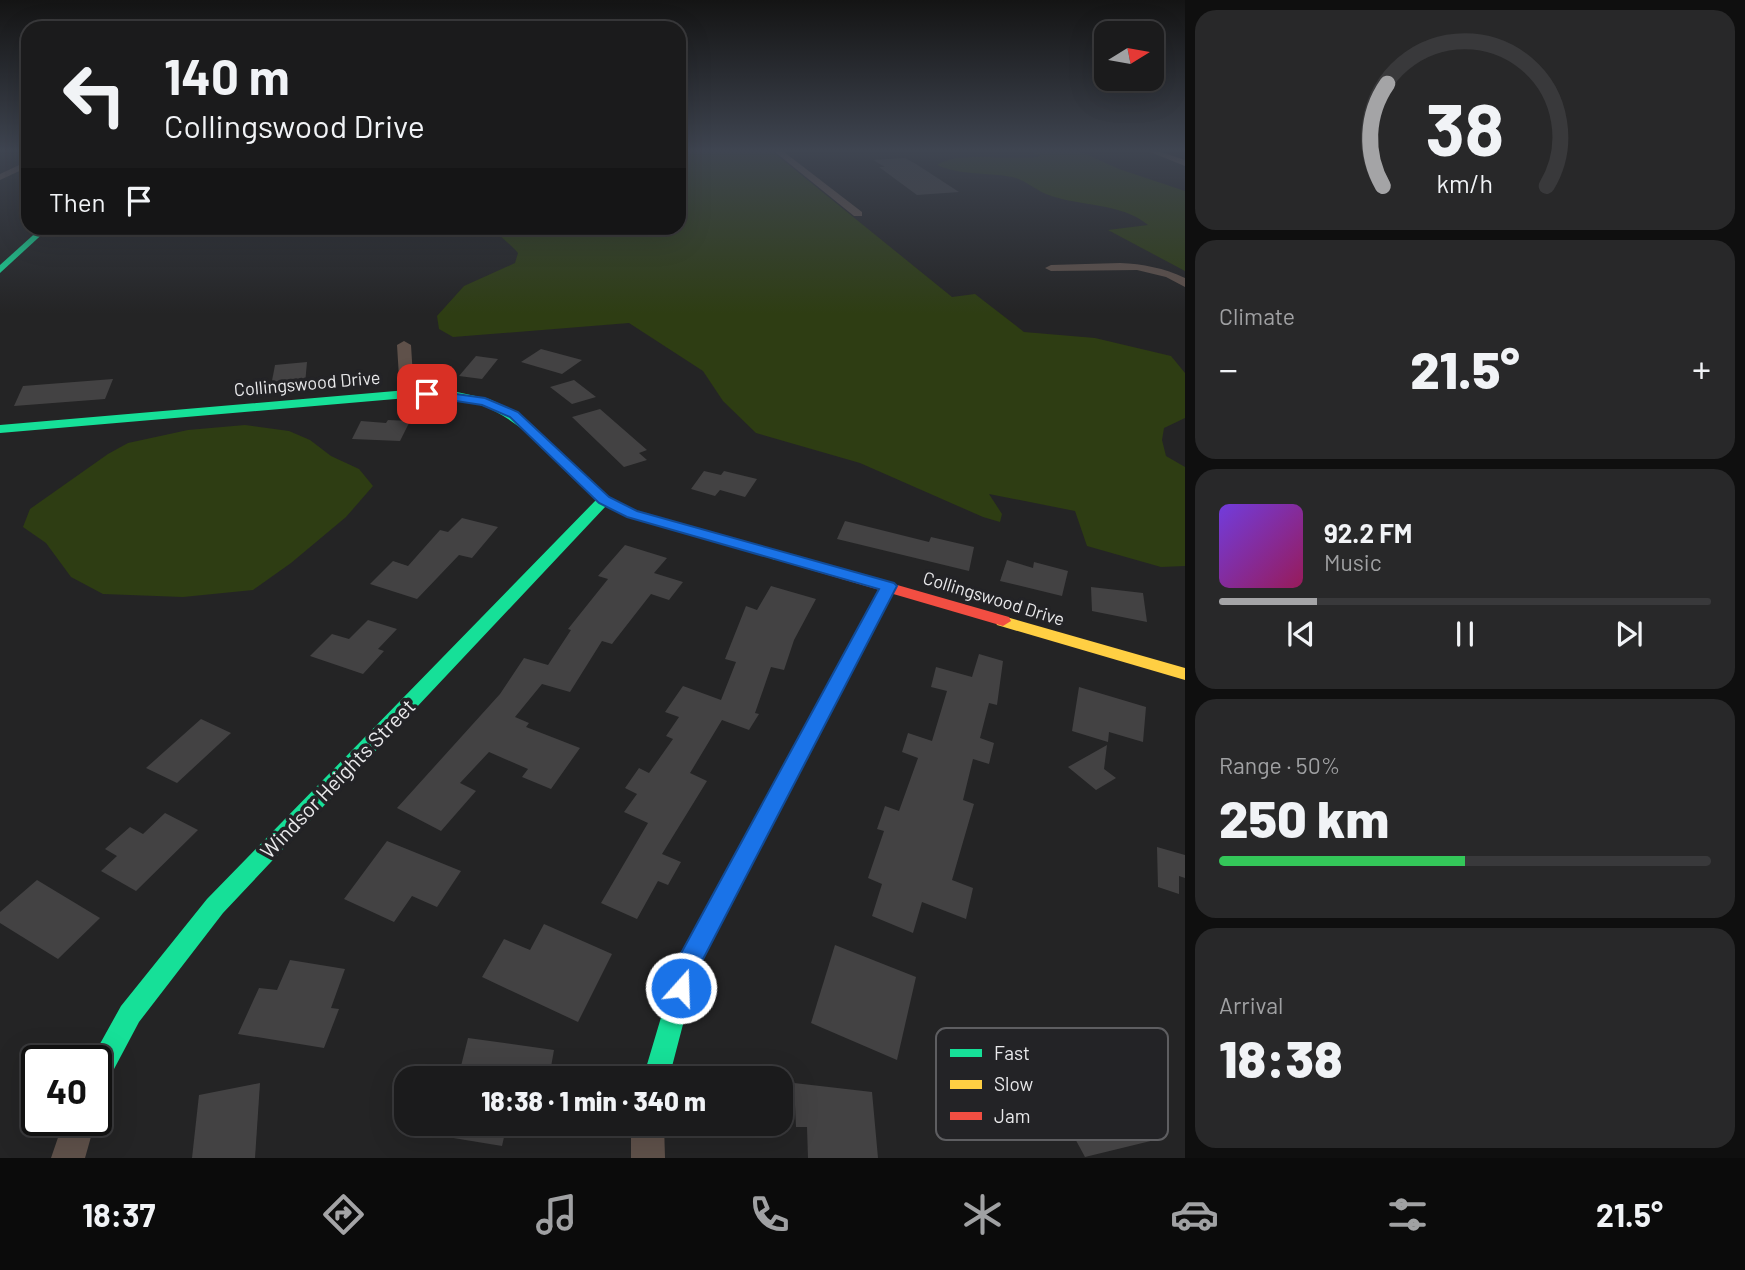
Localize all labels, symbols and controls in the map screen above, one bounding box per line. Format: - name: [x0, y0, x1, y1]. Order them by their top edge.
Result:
- north arrow: [1094, 21, 1164, 91]
- map controls: [1094, 21, 1164, 91]
- text: 140 m: [164, 46, 290, 105]
- icon: left: [49, 49, 140, 140]
- text: 38: [1426, 83, 1504, 171]
- text: Collingswood Drive: [164, 106, 425, 144]
- text: km/h: [1437, 168, 1493, 198]
- icon: arrive: [120, 182, 158, 220]
- text: Then: [49, 186, 106, 217]
- text: Climate: [1219, 302, 1295, 330]
- text: 21.5°: [1410, 337, 1520, 399]
- text: −: [1219, 345, 1238, 391]
- text: +: [1692, 345, 1711, 391]
- pin: [397, 364, 457, 424]
- street label: Collingswood Drive: [233, 366, 381, 400]
- icon: arrive: [408, 375, 446, 413]
- text: 92.2 FM: [1324, 517, 1412, 548]
- text: Music: [1324, 548, 1382, 576]
- street label: Collingswood Drive: [921, 566, 1067, 630]
- icon: previous: [1282, 615, 1320, 653]
- icon: pause: [1446, 615, 1484, 653]
- icon: next: [1610, 615, 1648, 653]
- street label: Windsor Heights Street: [254, 693, 420, 863]
- text: Range · 50%: [1219, 751, 1340, 779]
- text: 250 km: [1219, 786, 1389, 848]
- position arrow: [644, 951, 718, 1025]
- text: Arrival: [1219, 991, 1283, 1019]
- text: 18:38: [1219, 1026, 1342, 1088]
- legend: [936, 1028, 1168, 1140]
- text: Fast: [994, 1041, 1030, 1064]
- speed limit sign: 40: [21, 1045, 112, 1136]
- text: Slow: [994, 1072, 1033, 1095]
- text: 18:38 · 1 min · 340 m: [481, 1085, 706, 1116]
- text: Jam: [994, 1104, 1030, 1127]
- icon: directions: [319, 1190, 368, 1239]
- icon: music: [532, 1190, 581, 1239]
- icon: phone: [745, 1190, 794, 1239]
- icon: climate: [958, 1190, 1007, 1239]
- icon: car: [1170, 1190, 1219, 1239]
- icon: filters: [1383, 1190, 1432, 1239]
- text: 18:37: [82, 1195, 155, 1233]
- text: 21.5°: [1596, 1195, 1663, 1233]

